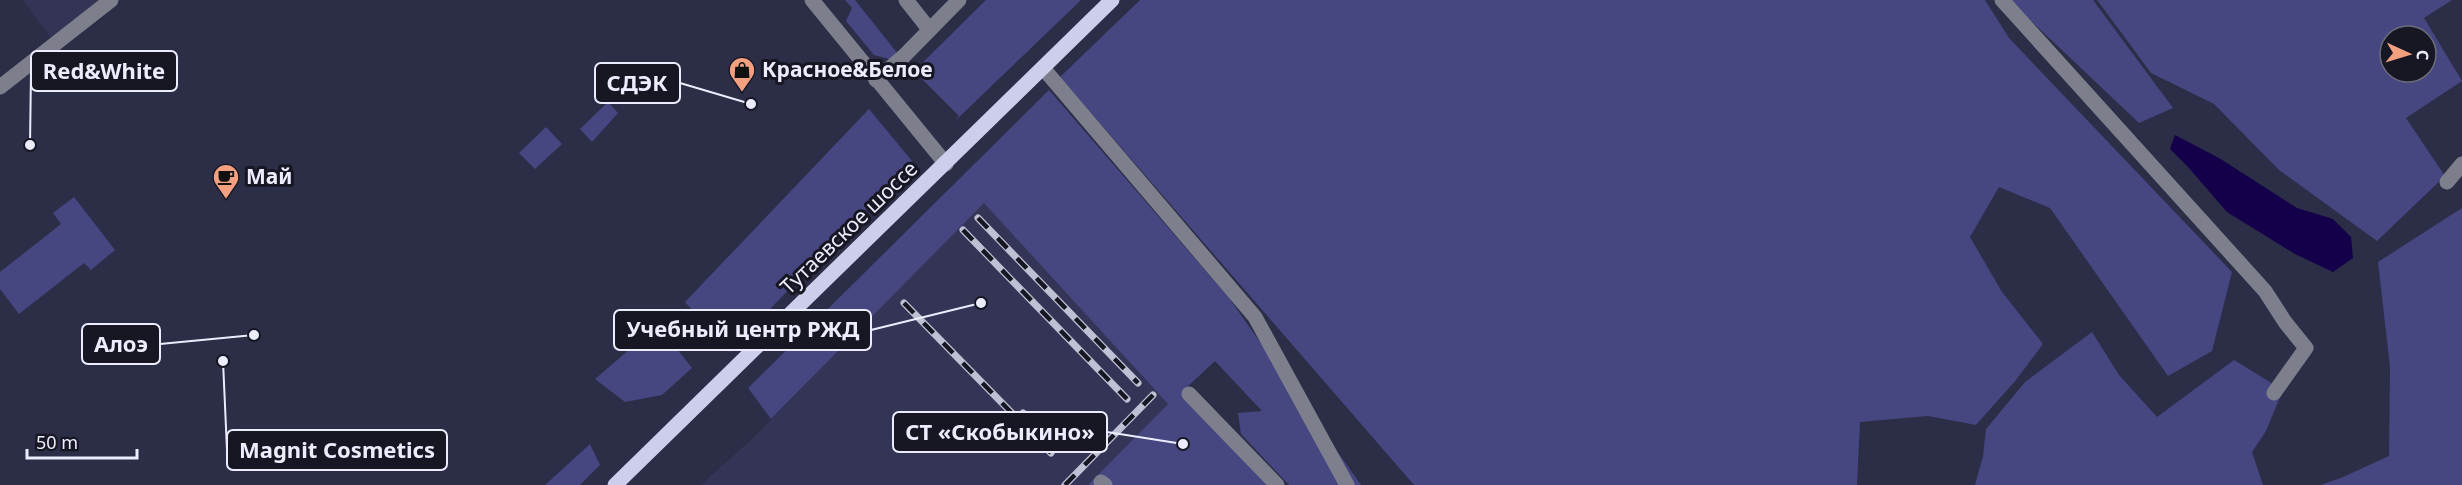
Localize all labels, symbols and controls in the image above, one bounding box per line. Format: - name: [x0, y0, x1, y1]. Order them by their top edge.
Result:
- north arrow: [2378, 24, 2438, 84]
- text: С: [2412, 49, 2434, 61]
- callout: Red&White: [31, 51, 177, 91]
- text: Red&White: [43, 55, 165, 85]
- shop icon: Красное&Белое: [727, 55, 757, 93]
- place label: Красное&Белое: [762, 55, 933, 83]
- callout: СДЭК: [595, 63, 680, 103]
- text: СДЭК: [607, 67, 668, 97]
- street label: Тутаевское шоссе: [774, 155, 923, 300]
- cafe icon: Май: [211, 162, 241, 200]
- place label: Май: [246, 162, 292, 190]
- callout: Учебный центр РЖД: [614, 310, 871, 350]
- text: Учебный центр РЖД: [627, 313, 859, 343]
- callout: Алоэ: [82, 324, 160, 364]
- text: Алоэ: [94, 328, 148, 358]
- callout: СТ «Скобыкино»: [893, 412, 1107, 452]
- text: СТ «Скобыкино»: [905, 416, 1095, 446]
- scale bar: [27, 422, 136, 460]
- text: 50 m: [36, 430, 78, 454]
- callout: Magnit Cosmetics: [227, 430, 447, 470]
- text: Magnit Cosmetics: [239, 434, 435, 464]

